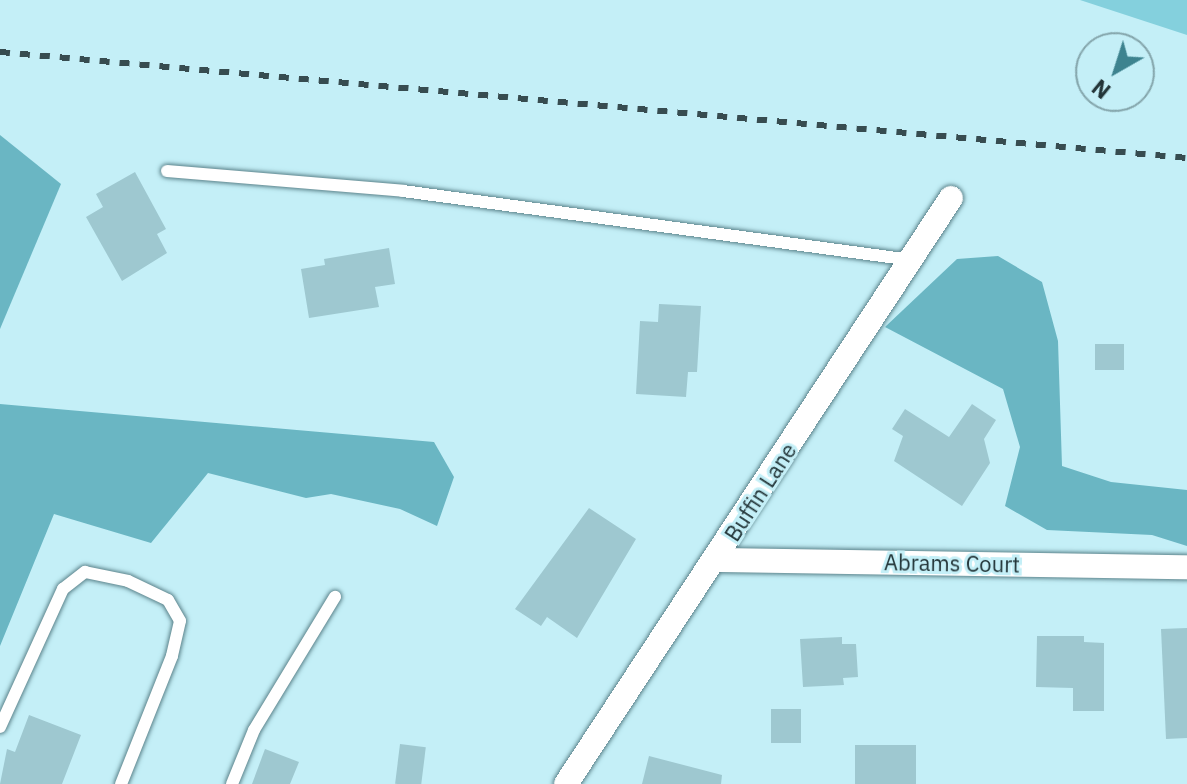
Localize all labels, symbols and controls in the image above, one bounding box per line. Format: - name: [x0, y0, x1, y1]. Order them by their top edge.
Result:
- north arrow: [1075, 32, 1155, 112]
- text: N: [1086, 73, 1116, 106]
- street label: Buffin Lane: [719, 438, 801, 546]
- street label: Abrams Court: [884, 549, 1020, 577]

